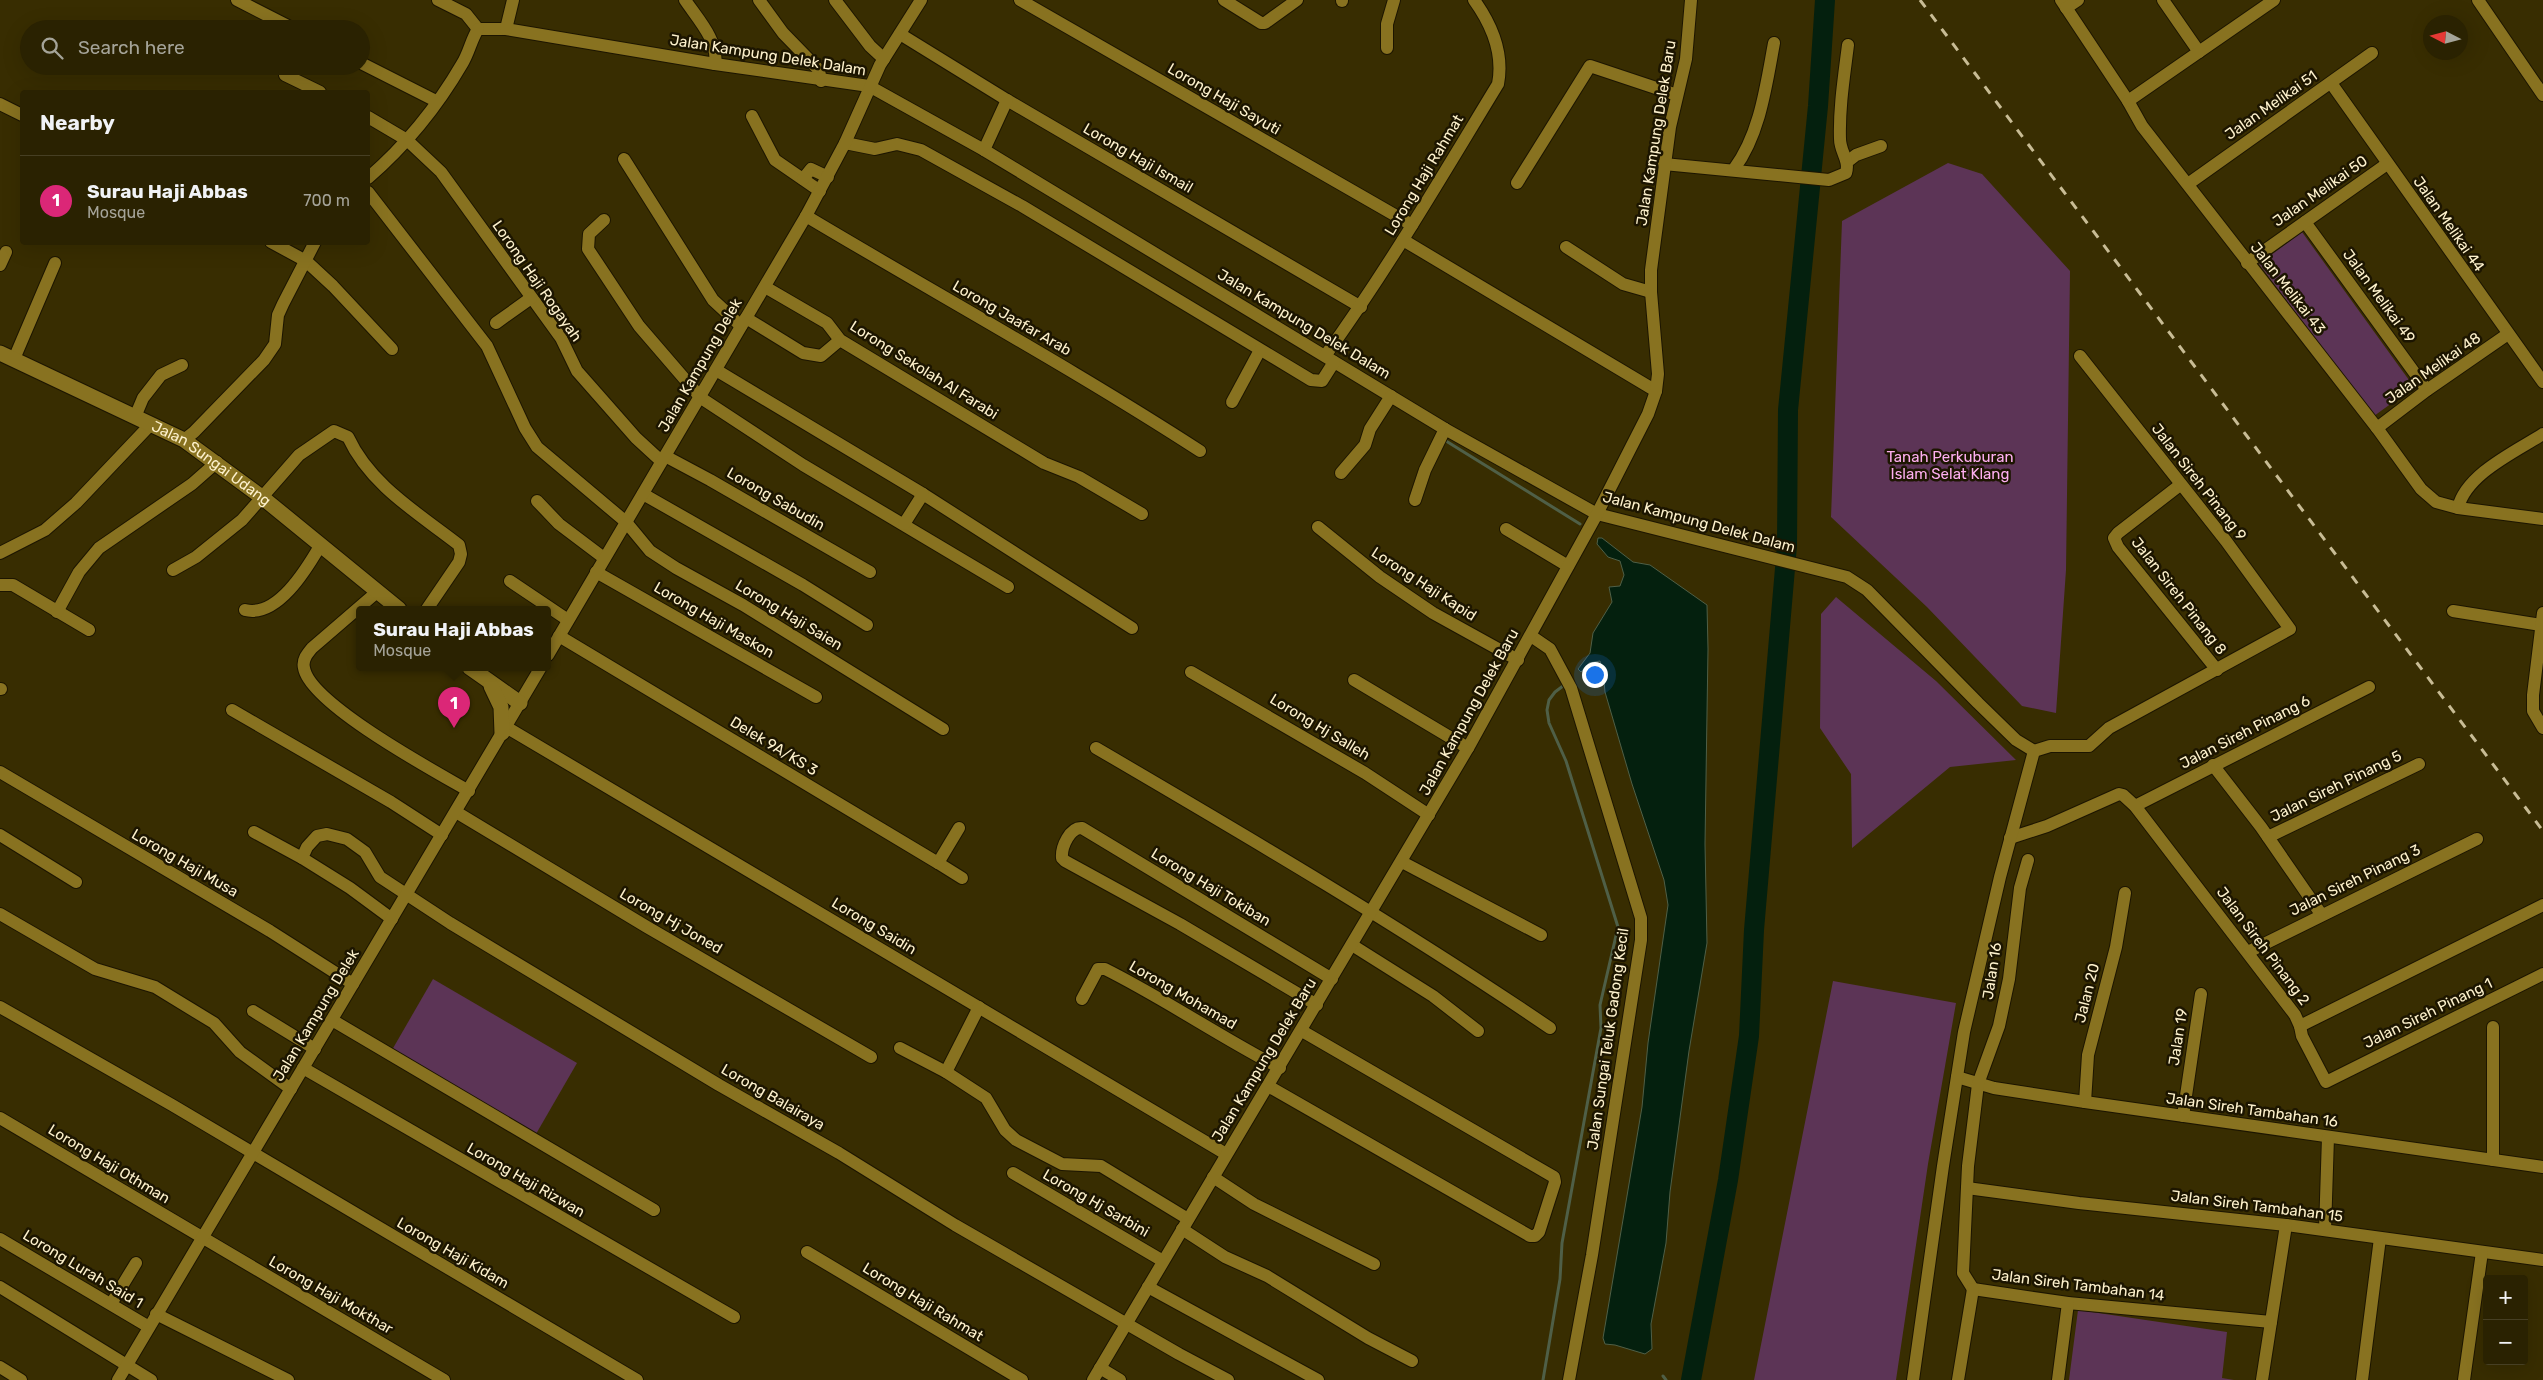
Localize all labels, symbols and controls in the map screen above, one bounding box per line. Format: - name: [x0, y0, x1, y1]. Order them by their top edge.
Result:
- north arrow: [2423, 15, 2468, 60]
- search box: [20, 20, 370, 75]
- street label: Jalan Kampung Delek Dalam: [669, 31, 867, 79]
- icon: search: [38, 34, 66, 62]
- text: Search here: [78, 36, 185, 59]
- street label: Jalan Kampung Delek Baru: [1632, 39, 1680, 227]
- street label: Lorong Haji Sayuti: [1164, 59, 1284, 139]
- street label: Jalan Melikai 51: [2221, 67, 2321, 143]
- text: Nearby: [40, 110, 115, 135]
- street label: Lorong Haji Rahmat: [1381, 111, 1467, 239]
- street label: Lorong Haji Ismail: [1080, 119, 1196, 197]
- street label: Jalan Melikai 50: [2269, 152, 2371, 230]
- street label: Jalan Melikai 44: [2410, 173, 2488, 275]
- text: Surau Haji Abbas: [87, 180, 248, 203]
- text: 1: [52, 191, 60, 210]
- text: 700 m: [303, 191, 350, 210]
- text: Mosque: [87, 203, 145, 222]
- street label: Lorong Haji Rogayah: [488, 217, 586, 345]
- street label: Jalan Melikai 43: [2247, 239, 2329, 337]
- street label: Jalan Melikai 49: [2339, 246, 2419, 346]
- street label: Jalan Kampung Delek Dalam: [1214, 265, 1394, 383]
- street label: Lorong Jaafar Arab: [949, 277, 1075, 359]
- street label: Jalan Kampung Delek: [654, 295, 746, 435]
- street label: Lorong Sekolah Al Farabi: [847, 317, 1001, 423]
- street label: Jalan Melikai 48: [2382, 328, 2484, 408]
- street label: Jalan Sungai Udang: [149, 417, 275, 510]
- street label: Jalan Sireh Pinang 9: [2148, 420, 2250, 544]
- park label: Tanah Perkuburan Islam Selat Klang: [1886, 448, 2014, 483]
- street label: Lorong Sabudin: [724, 464, 828, 534]
- street label: Jalan Kampung Delek Dalam: [1601, 488, 1797, 556]
- street label: Jalan Sireh Pinang 8: [2128, 534, 2230, 658]
- street label: Lorong Haji Kapid: [1368, 543, 1480, 625]
- street label: Lorong Haji Saien: [732, 576, 846, 654]
- street label: Lorong Haji Maskon: [651, 578, 777, 662]
- popup: [356, 606, 551, 671]
- text: Surau Haji Abbas: [373, 618, 534, 641]
- street label: Jalan Kampung Delek Baru: [1416, 626, 1522, 798]
- text: Mosque: [373, 641, 431, 660]
- your location: [1582, 662, 1608, 688]
- pin: 1: [438, 687, 470, 728]
- street label: Lorong Hj Salleh: [1267, 690, 1373, 764]
- street label: Jalan Sireh Pinang 6: [2177, 691, 2313, 773]
- street label: Delek 9A/KS 3: [727, 713, 821, 779]
- street label: Jalan Sireh Pinang 5: [2268, 746, 2404, 826]
- street label: Lorong Haji Musa: [129, 825, 241, 901]
- street label: Jalan Sireh Pinang 3: [2287, 840, 2423, 920]
- street label: Lorong Haji Tokiban: [1148, 844, 1274, 930]
- street label: Jalan Sireh Pinang 2: [2213, 883, 2313, 1009]
- street label: Lorong Hj Joned: [616, 884, 726, 958]
- street label: Lorong Saidin: [828, 894, 920, 958]
- street label: Jalan Sungai Teluk Gadong Kecil: [1584, 927, 1632, 1151]
- street label: Jalan 16: [1979, 941, 2005, 1001]
- street label: Jalan Kampung Delek: [269, 945, 363, 1084]
- street label: Lorong Mohamad: [1126, 957, 1240, 1033]
- street label: Jalan 20: [2071, 961, 2103, 1025]
- street label: Jalan Sireh Pinang 1: [2361, 974, 2495, 1052]
- street label: Jalan Kampung Delek Baru: [1208, 975, 1320, 1145]
- street label: Jalan 19: [2165, 1007, 2191, 1067]
- street label: Lorong Balairaya: [718, 1060, 828, 1134]
- street label: Jalan Sireh Tambahan 16: [2165, 1089, 2339, 1131]
- street label: Lorong Haji Othman: [45, 1121, 173, 1207]
- street label: Lorong Haji Rizwan: [464, 1139, 588, 1221]
- street label: Lorong Hj Sarbini: [1040, 1165, 1152, 1241]
- street label: Jalan Sireh Tambahan 15: [2170, 1187, 2344, 1226]
- street label: Lorong Haji Kidam: [394, 1214, 512, 1292]
- street label: Lorong Lurah Said 1: [20, 1226, 146, 1312]
- street label: Lorong Haji Mokthar: [266, 1252, 396, 1338]
- street label: Lorong Haji Rahmat: [859, 1259, 987, 1345]
- street label: Jalan Sireh Tambahan 14: [1991, 1265, 2165, 1305]
- map controls: [2483, 1275, 2528, 1365]
- button: +: [2483, 1275, 2528, 1320]
- button: −: [2483, 1320, 2528, 1365]

